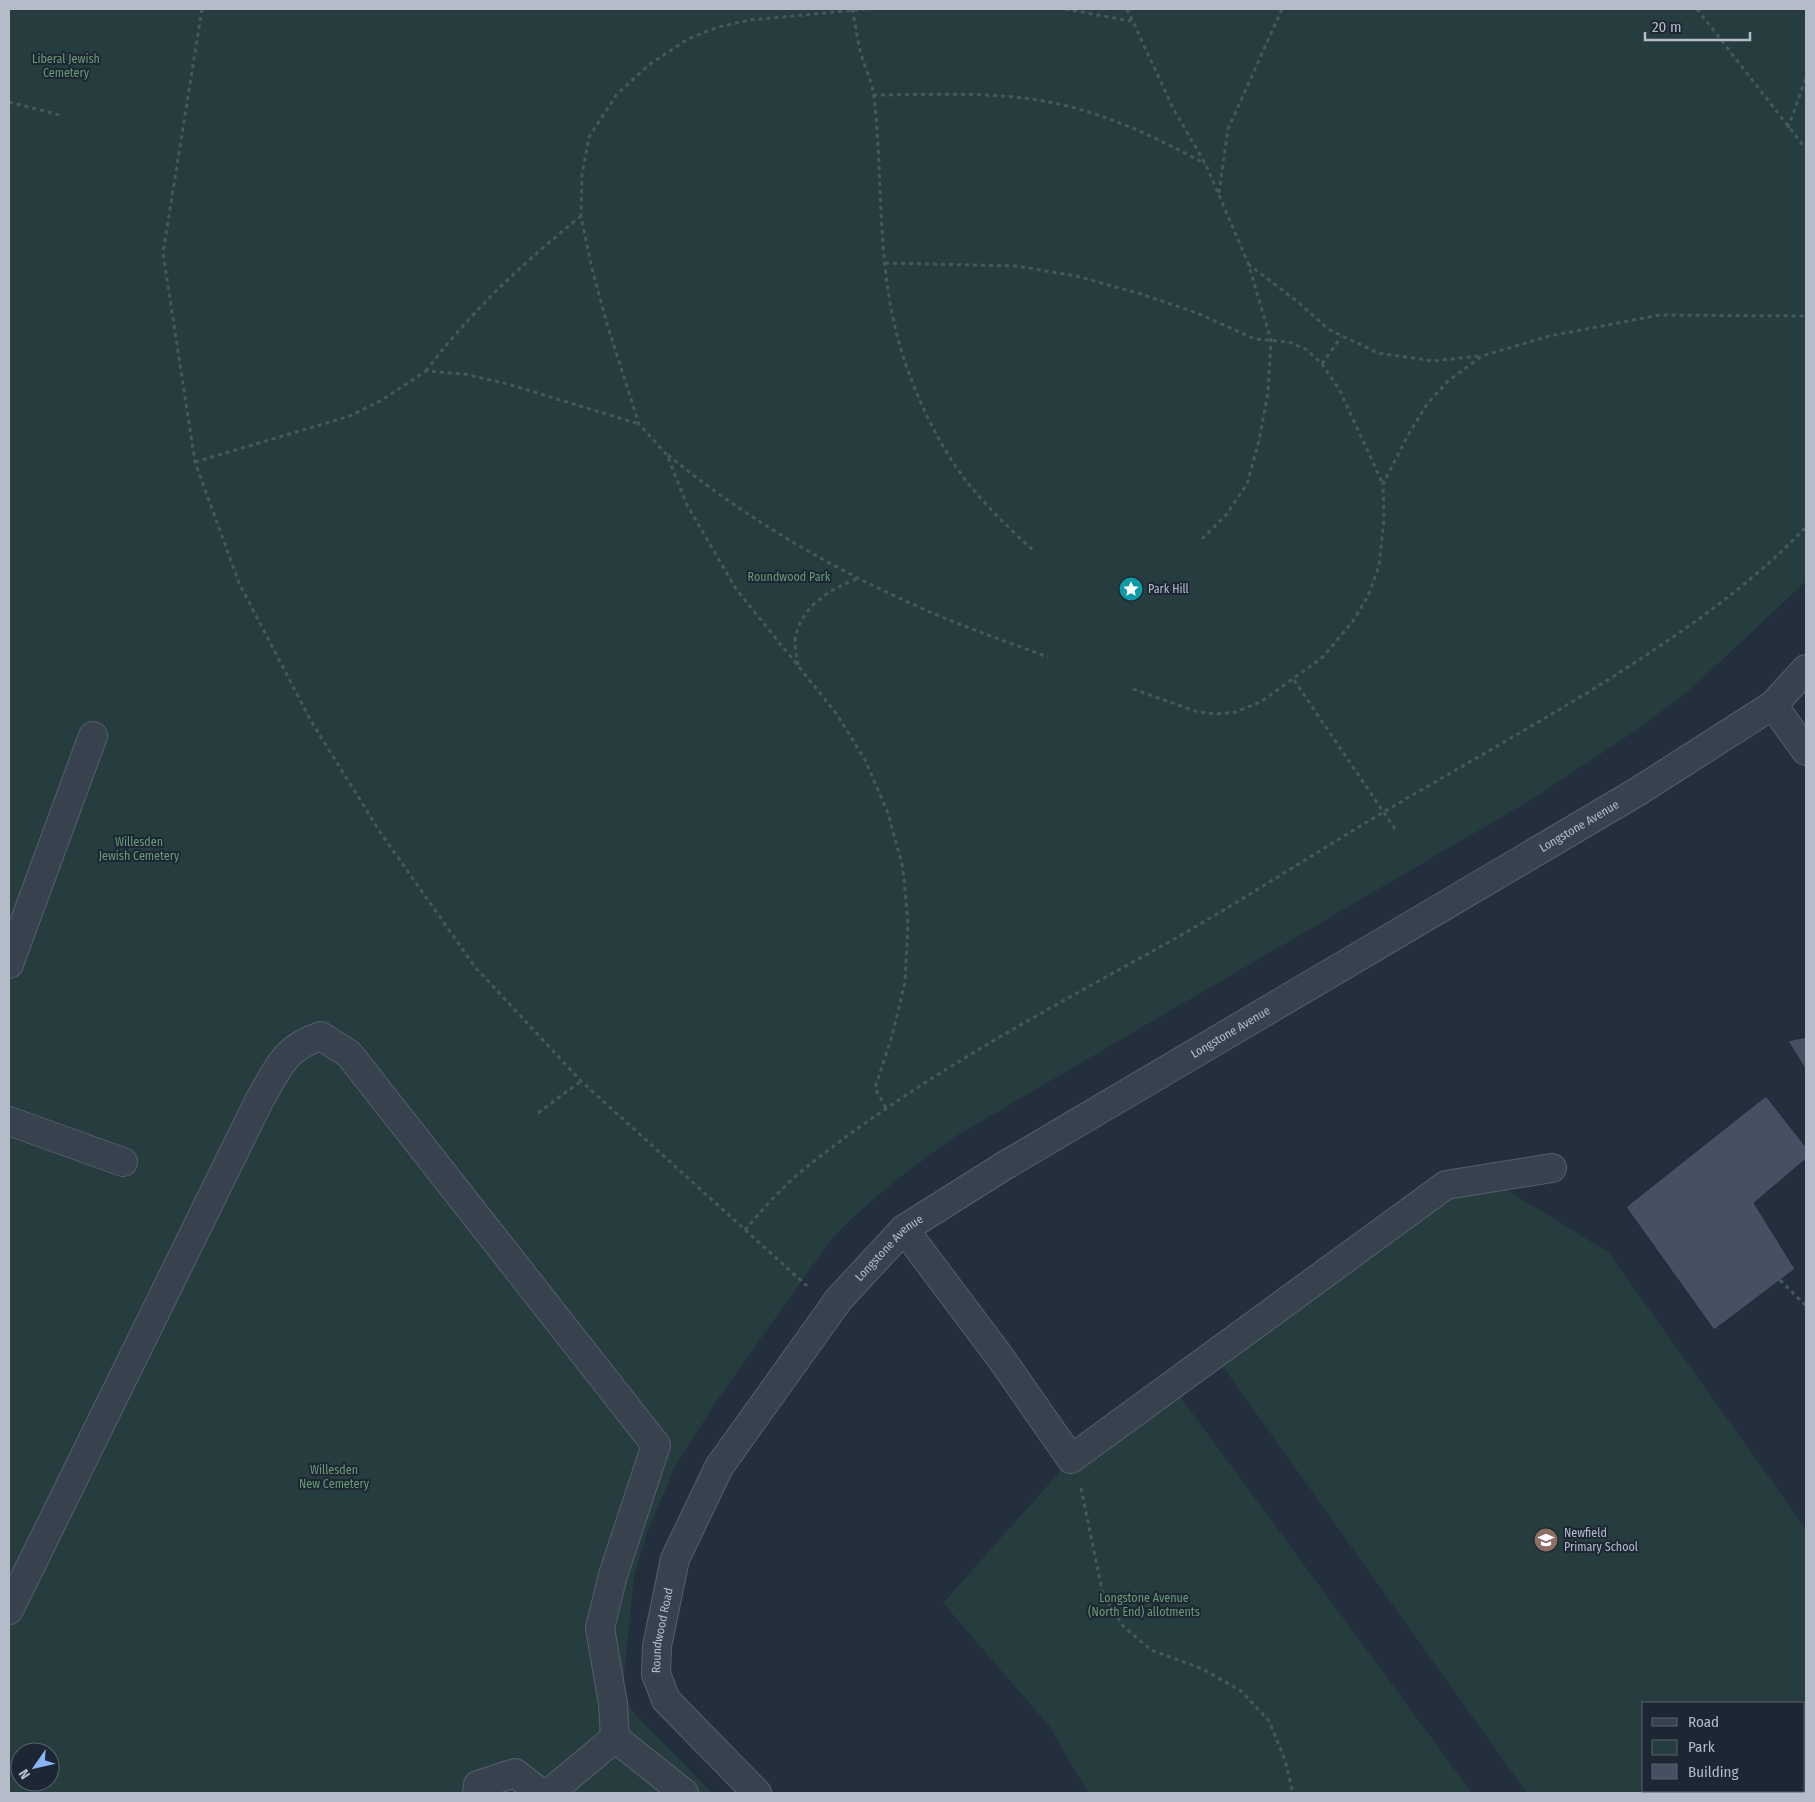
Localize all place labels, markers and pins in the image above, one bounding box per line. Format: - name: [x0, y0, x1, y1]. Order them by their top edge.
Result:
- place icon: Park Hill: [1118, 576, 1144, 602]
- place label: Park Hill: [1148, 582, 1189, 596]
- place label: Newfield Primary School: [1564, 1526, 1638, 1554]
- school or university icon: Newfield Primary School: [1533, 1527, 1559, 1553]

